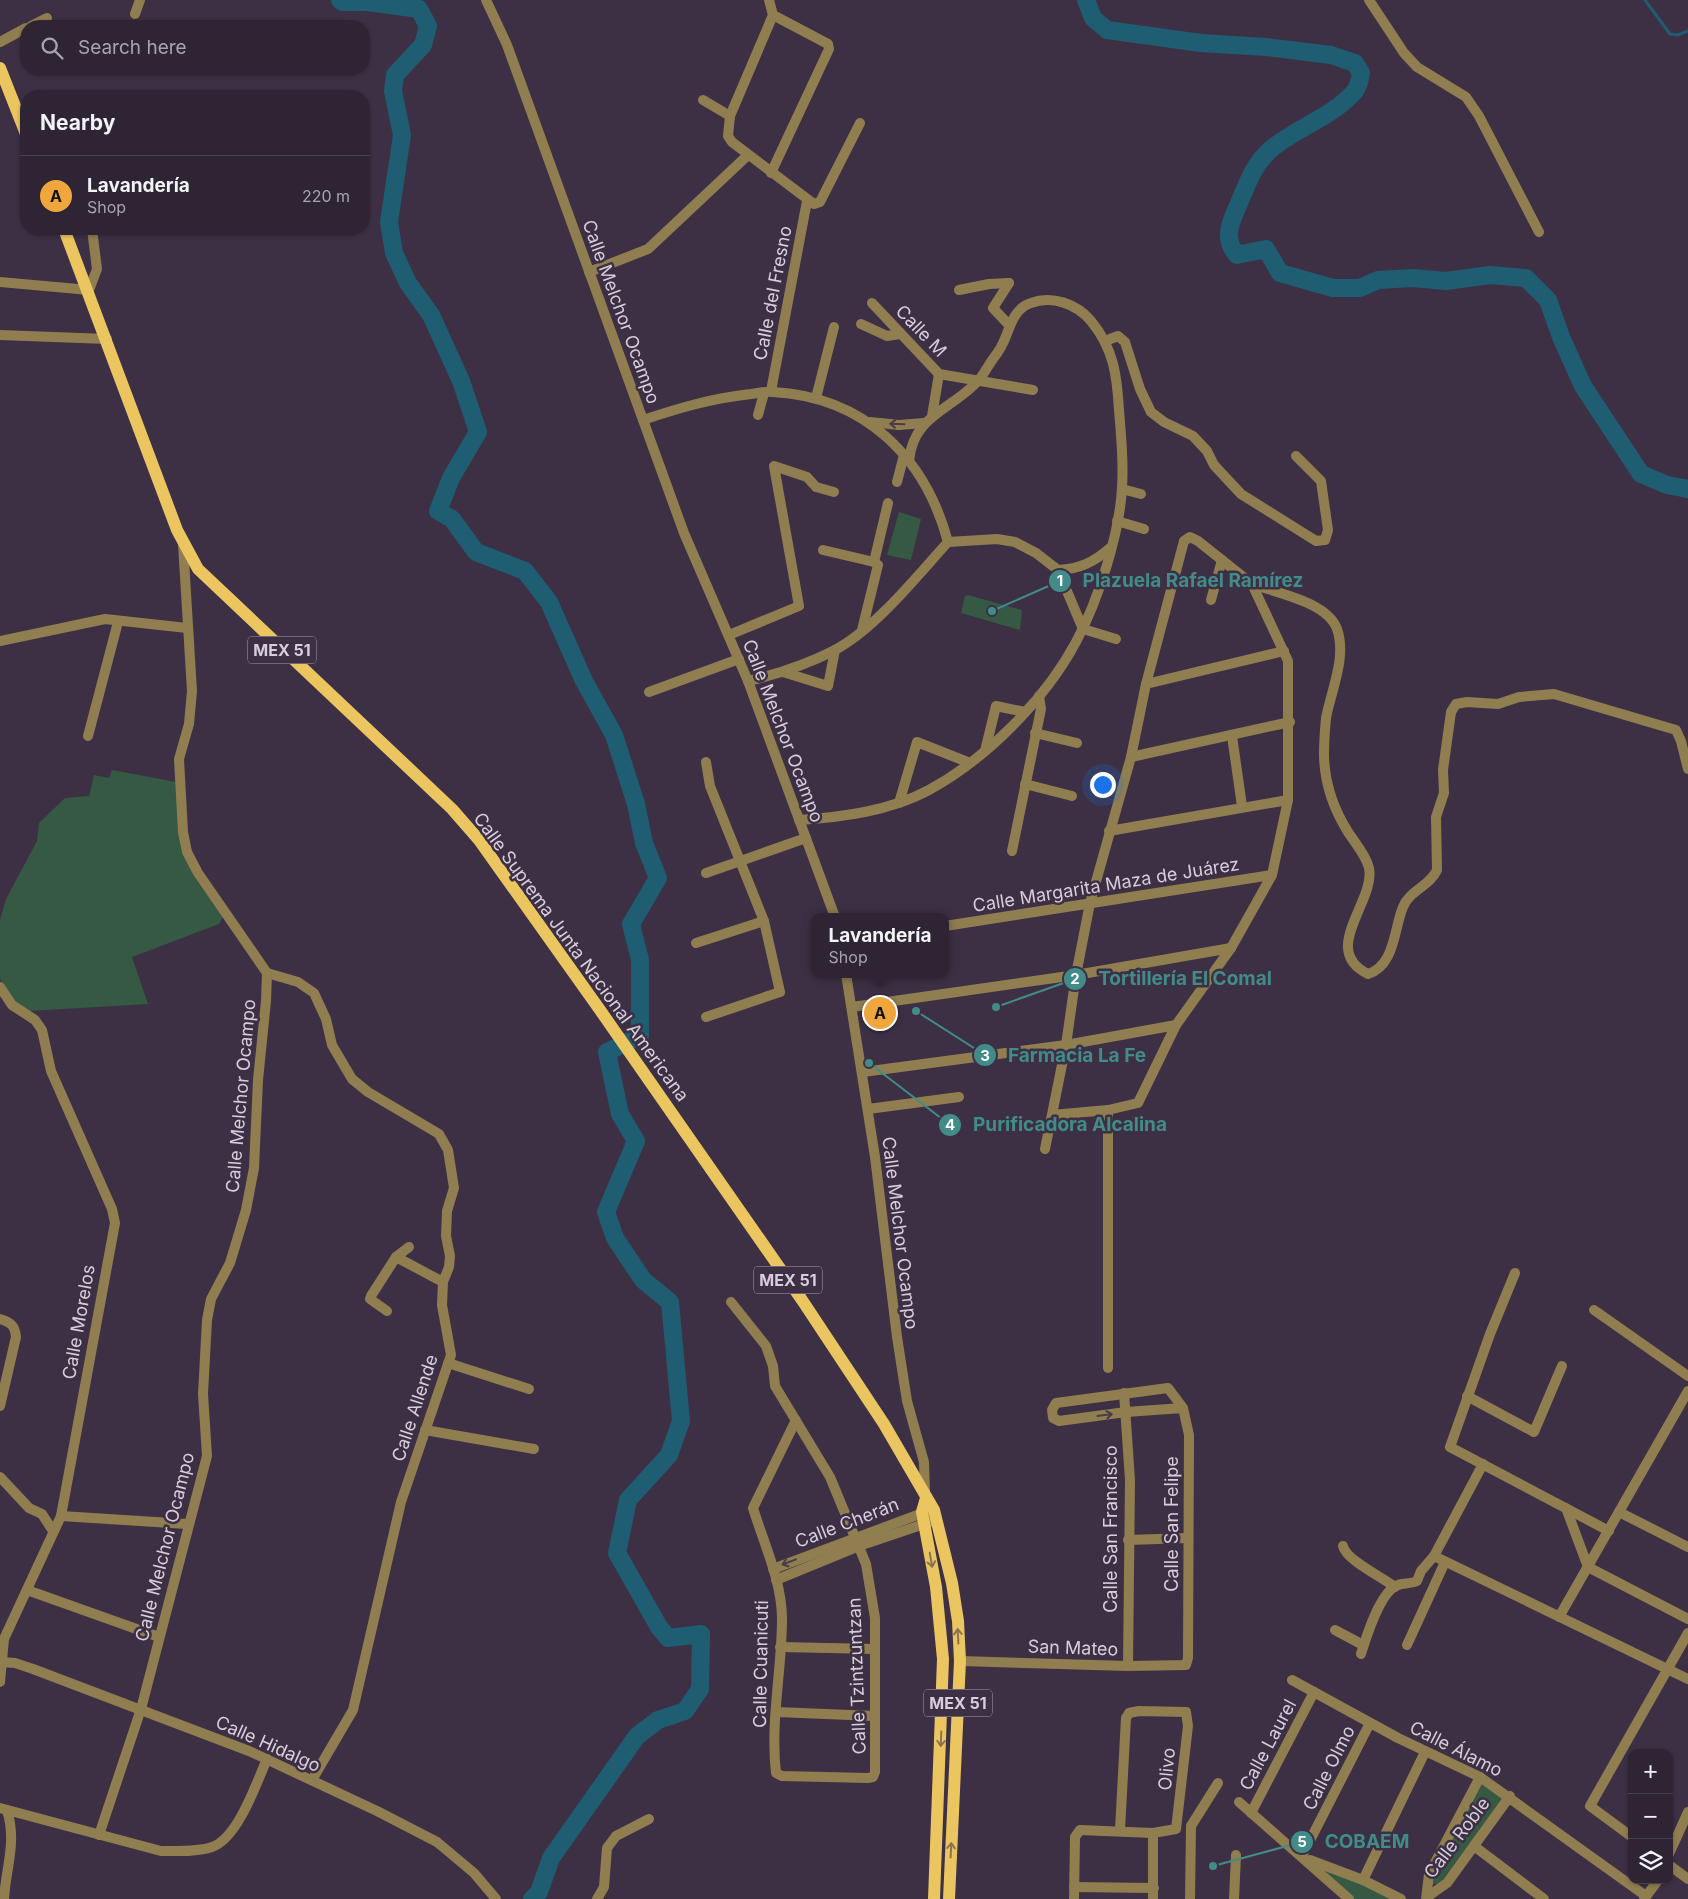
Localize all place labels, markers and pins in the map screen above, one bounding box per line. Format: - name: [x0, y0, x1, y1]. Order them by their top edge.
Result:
- callout: Plazuela Rafael Ramírez: [1047, 564, 1313, 598]
- callout: Tortillería El Comal: [1063, 962, 1282, 996]
- pin: A: [864, 994, 896, 1032]
- callout: Farmacia La Fe: [973, 1038, 1156, 1072]
- callout: Purificadora Alcalina: [938, 1108, 1177, 1142]
- callout: COBAEM: [1290, 1825, 1420, 1859]

